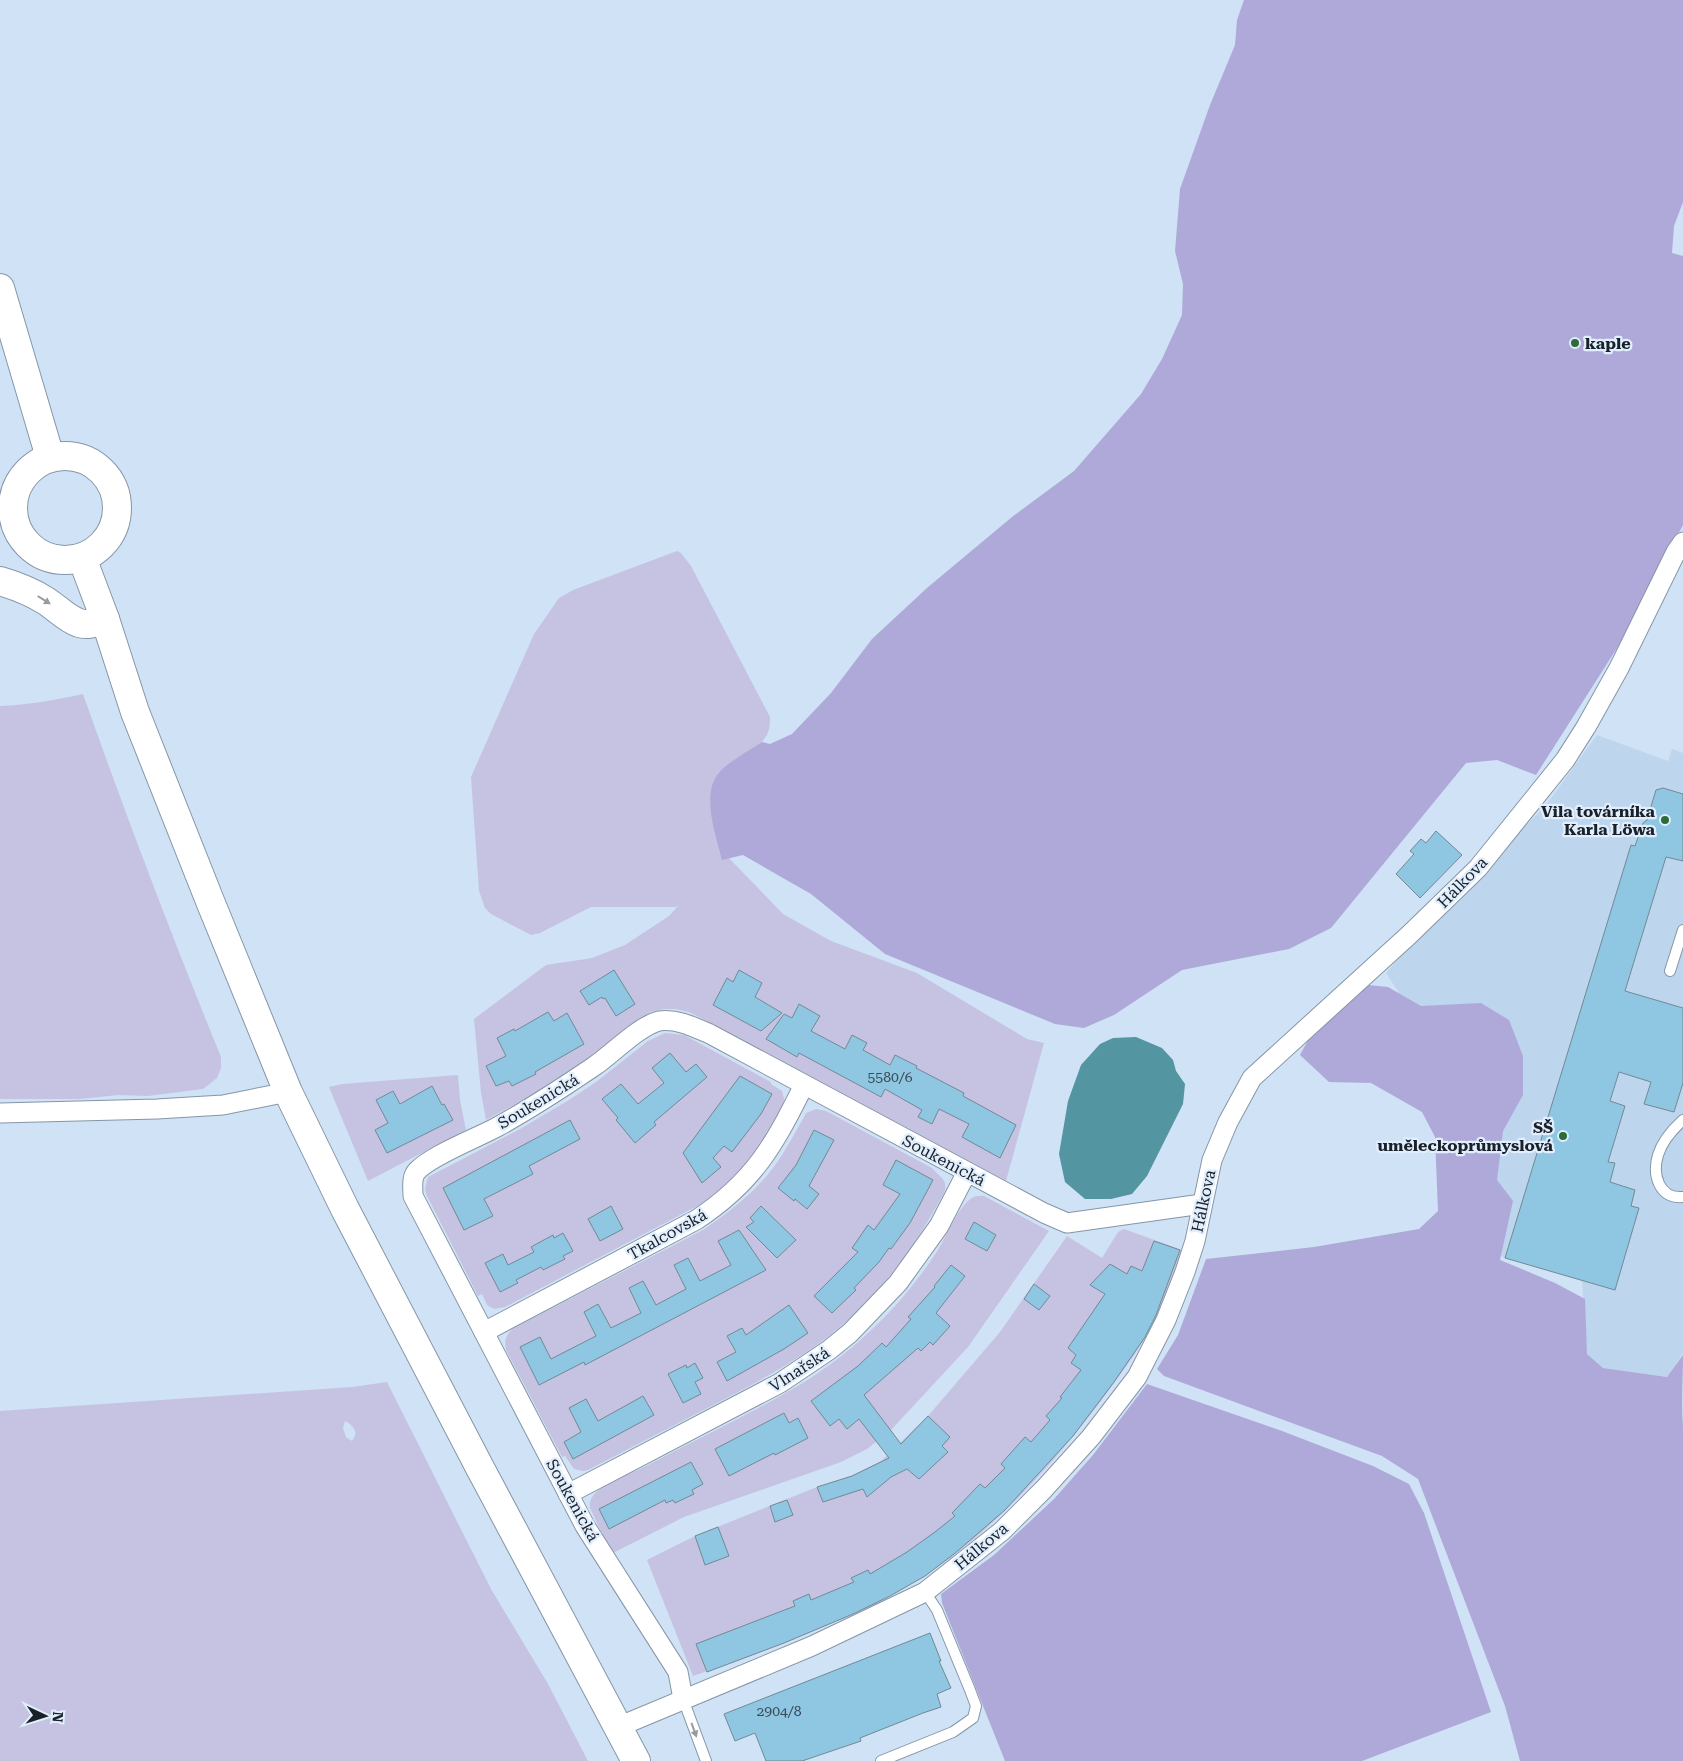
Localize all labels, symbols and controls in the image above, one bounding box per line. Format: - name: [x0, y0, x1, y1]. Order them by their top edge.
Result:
- place label: kaple: [1585, 334, 1631, 353]
- marker: kaple: [1569, 337, 1581, 349]
- one-way arrow: [38, 596, 51, 605]
- place label: Vila továrníka Karla Löwa: [1541, 802, 1656, 839]
- marker: Vila továrníka Karla Löwa: [1659, 814, 1671, 826]
- street label: Hálkova: [1433, 853, 1491, 912]
- house number: 5580/6: [867, 1069, 913, 1085]
- street label: Soukenická: [494, 1070, 582, 1133]
- place label: SŠ uměleckoprůmyslová: [1378, 1118, 1554, 1155]
- marker: SŠ uměleckoprůmyslová: [1557, 1130, 1569, 1142]
- street label: Soukenická: [899, 1131, 989, 1190]
- street label: Hálkova: [1188, 1168, 1219, 1234]
- street label: Tkalcovská: [624, 1205, 710, 1264]
- street label: Vlnařská: [766, 1343, 833, 1396]
- street label: Soukenická: [542, 1456, 603, 1545]
- street label: Hálkova: [951, 1518, 1012, 1574]
- north arrow: [20, 1691, 70, 1741]
- house number: 2904/8: [756, 1703, 802, 1719]
- text: N: [50, 1711, 66, 1723]
- one-way arrow: [690, 1723, 698, 1738]

